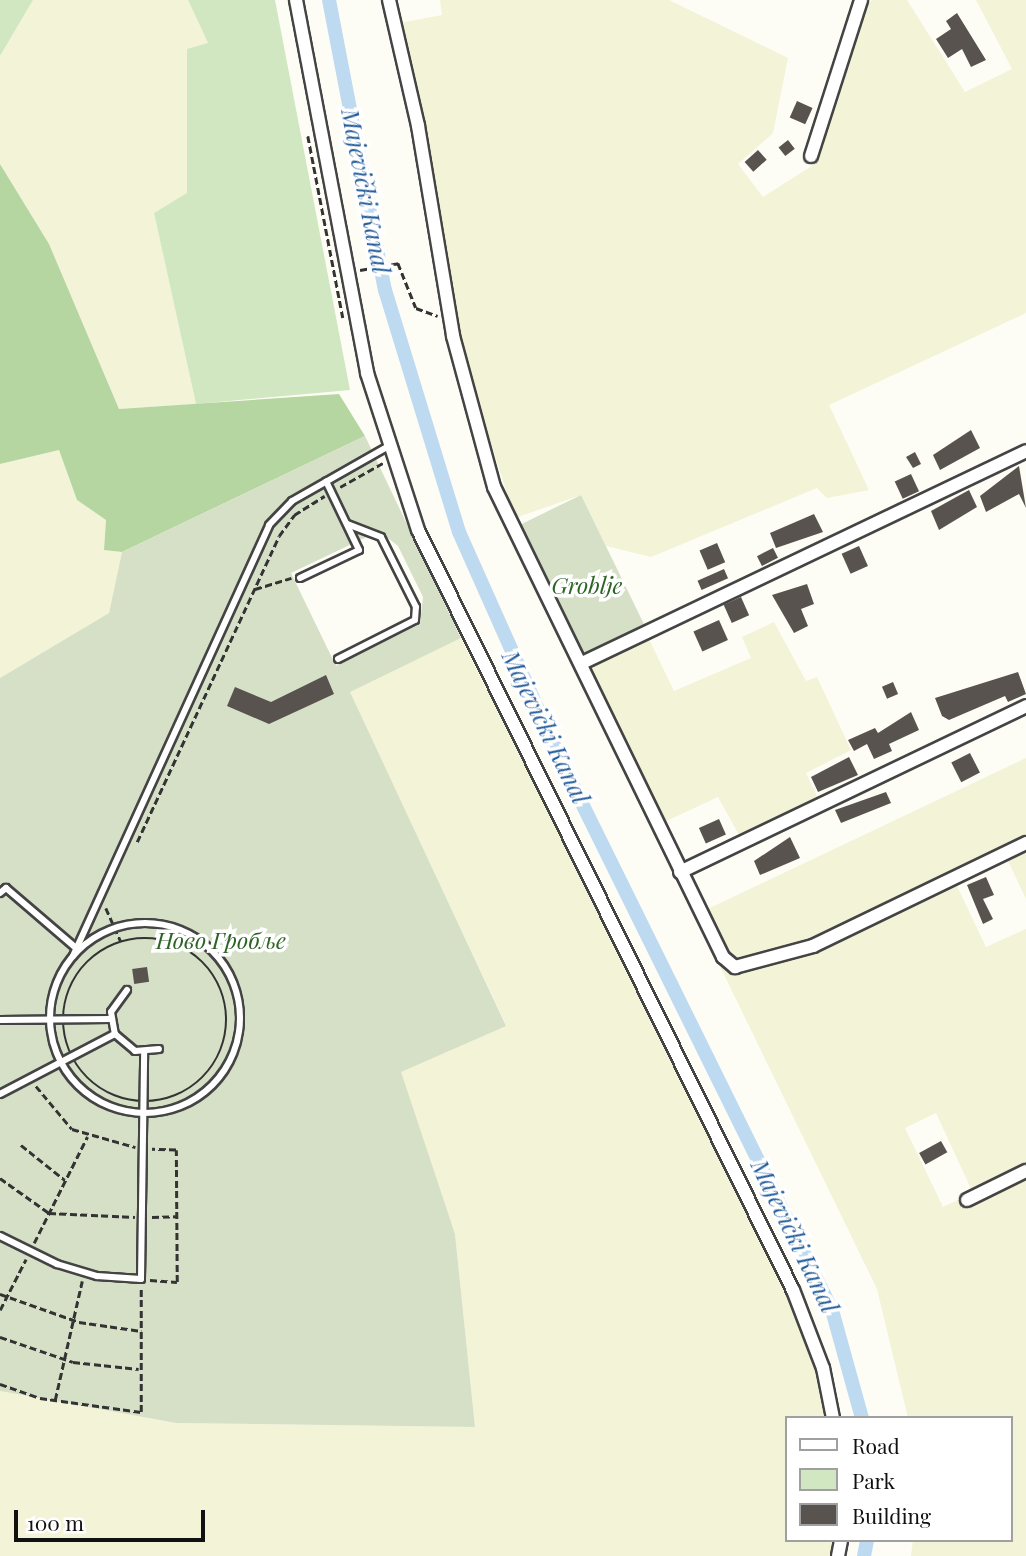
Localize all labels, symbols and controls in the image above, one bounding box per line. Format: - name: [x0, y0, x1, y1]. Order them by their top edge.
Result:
- water label: Majevički Kanal: [336, 106, 396, 276]
- park label: Groblje: [552, 571, 622, 599]
- water label: Majevički Kanal: [496, 646, 596, 808]
- park label: Ново Гробље: [156, 926, 286, 954]
- water label: Majevički Kanal: [745, 1155, 845, 1317]
- legend: [785, 1416, 1012, 1542]
- text: Road: [852, 1431, 900, 1459]
- text: Park: [852, 1466, 895, 1494]
- scale bar: [18, 1496, 208, 1540]
- text: Building: [852, 1501, 931, 1529]
- text: 100 m: [27, 1508, 84, 1536]

